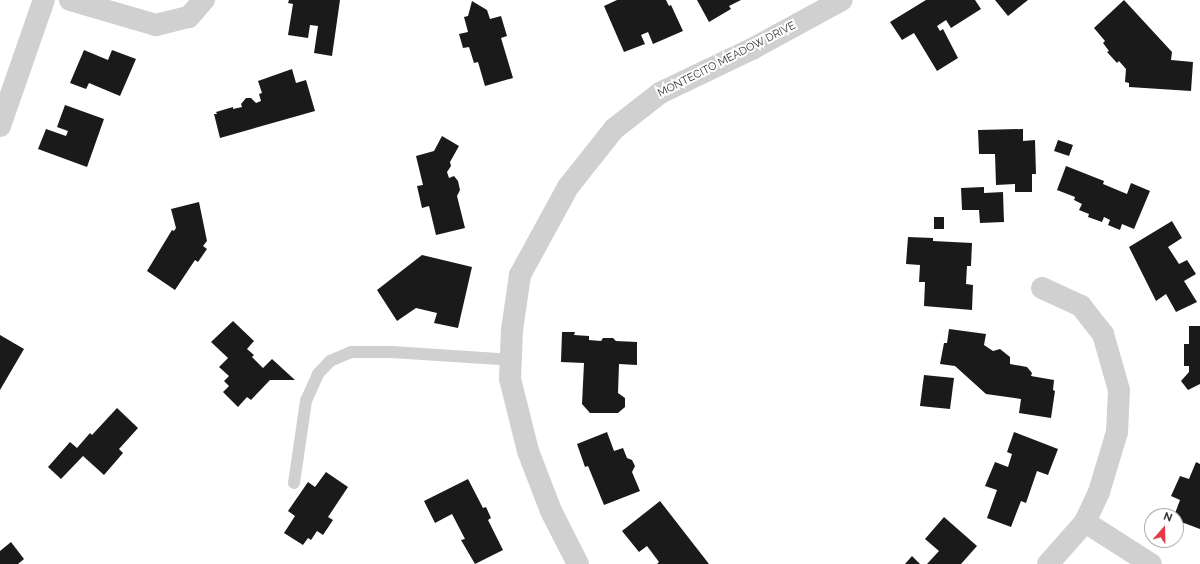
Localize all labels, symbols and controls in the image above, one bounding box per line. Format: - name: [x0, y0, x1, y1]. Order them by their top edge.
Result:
- street label: MONTECITO MEADOW DRIVE: [656, 19, 798, 101]
- north arrow: [1144, 508, 1184, 548]
- text: N: [1162, 510, 1174, 525]

